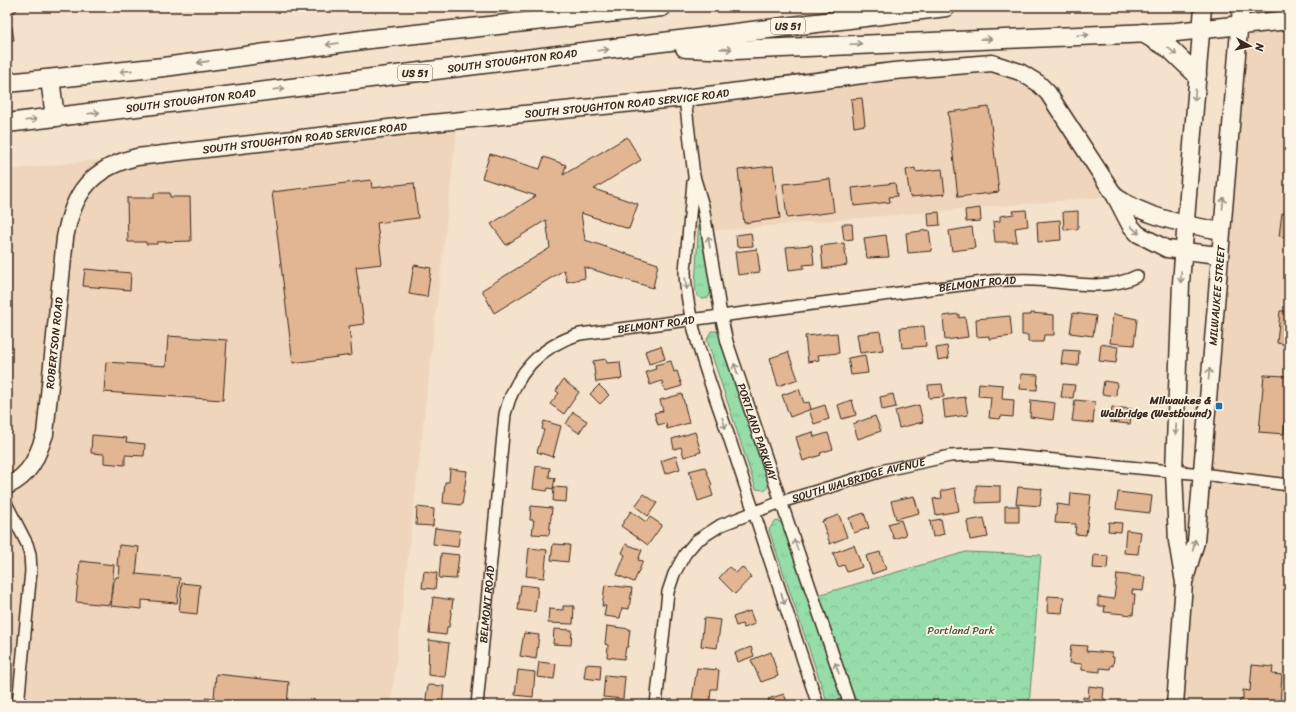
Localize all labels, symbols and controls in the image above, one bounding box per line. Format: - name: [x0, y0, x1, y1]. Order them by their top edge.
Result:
- road number: US 51: [771, 18, 805, 34]
- north arrow: [1230, 26, 1270, 66]
- one-way arrow: [1076, 31, 1089, 39]
- one-way arrow: [979, 35, 992, 42]
- one-way arrow: [326, 40, 339, 48]
- one-way arrow: [849, 40, 862, 47]
- text: N: [1249, 41, 1269, 53]
- street label: SOUTH STOUGHTON ROAD: [446, 44, 579, 79]
- one-way arrow: [596, 46, 609, 53]
- one-way arrow: [719, 46, 732, 53]
- one-way arrow: [1166, 47, 1177, 56]
- one-way arrow: [197, 58, 210, 66]
- road number: US 51: [398, 65, 432, 81]
- one-way arrow: [119, 67, 132, 75]
- street label: SOUTH STOUGHTON ROAD: [125, 83, 257, 118]
- street label: SOUTH STOUGHTON ROAD SERVICE ROAD: [524, 83, 731, 124]
- one-way arrow: [272, 86, 285, 93]
- one-way arrow: [1192, 88, 1199, 101]
- one-way arrow: [87, 109, 100, 116]
- one-way arrow: [24, 117, 37, 124]
- street label: SOUTH STOUGHTON ROAD SERVICE ROAD: [202, 117, 408, 159]
- one-way arrow: [1220, 197, 1227, 210]
- one-way arrow: [1130, 225, 1140, 235]
- one-way arrow: [705, 236, 713, 249]
- street label: MILWAUKEE STREET: [1204, 244, 1231, 346]
- one-way arrow: [1177, 270, 1185, 283]
- street label: BELMONT ROAD: [938, 271, 1017, 298]
- one-way arrow: [682, 277, 689, 290]
- street label: ROBERTSON ROAD: [41, 296, 69, 390]
- street label: BELMONT ROAD: [616, 310, 696, 339]
- one-way arrow: [732, 363, 740, 375]
- one-way arrow: [1206, 368, 1213, 381]
- street label: PORTLAND PARKWAY: [732, 381, 783, 485]
- place label: Milwaukee & Walbridge (Westbound): [1101, 391, 1212, 423]
- marker: Milwaukee & Walbridge (Westbound): [1214, 401, 1224, 411]
- one-way arrow: [721, 416, 728, 429]
- one-way arrow: [1172, 422, 1179, 435]
- street label: SOUTH WALBRIDGE AVENUE: [789, 452, 928, 508]
- one-way arrow: [791, 539, 799, 551]
- one-way arrow: [1191, 539, 1199, 552]
- street label: BELMONT ROAD: [474, 565, 500, 644]
- one-way arrow: [779, 593, 787, 605]
- park label: Portland Park: [927, 621, 995, 640]
- one-way arrow: [833, 662, 841, 674]

